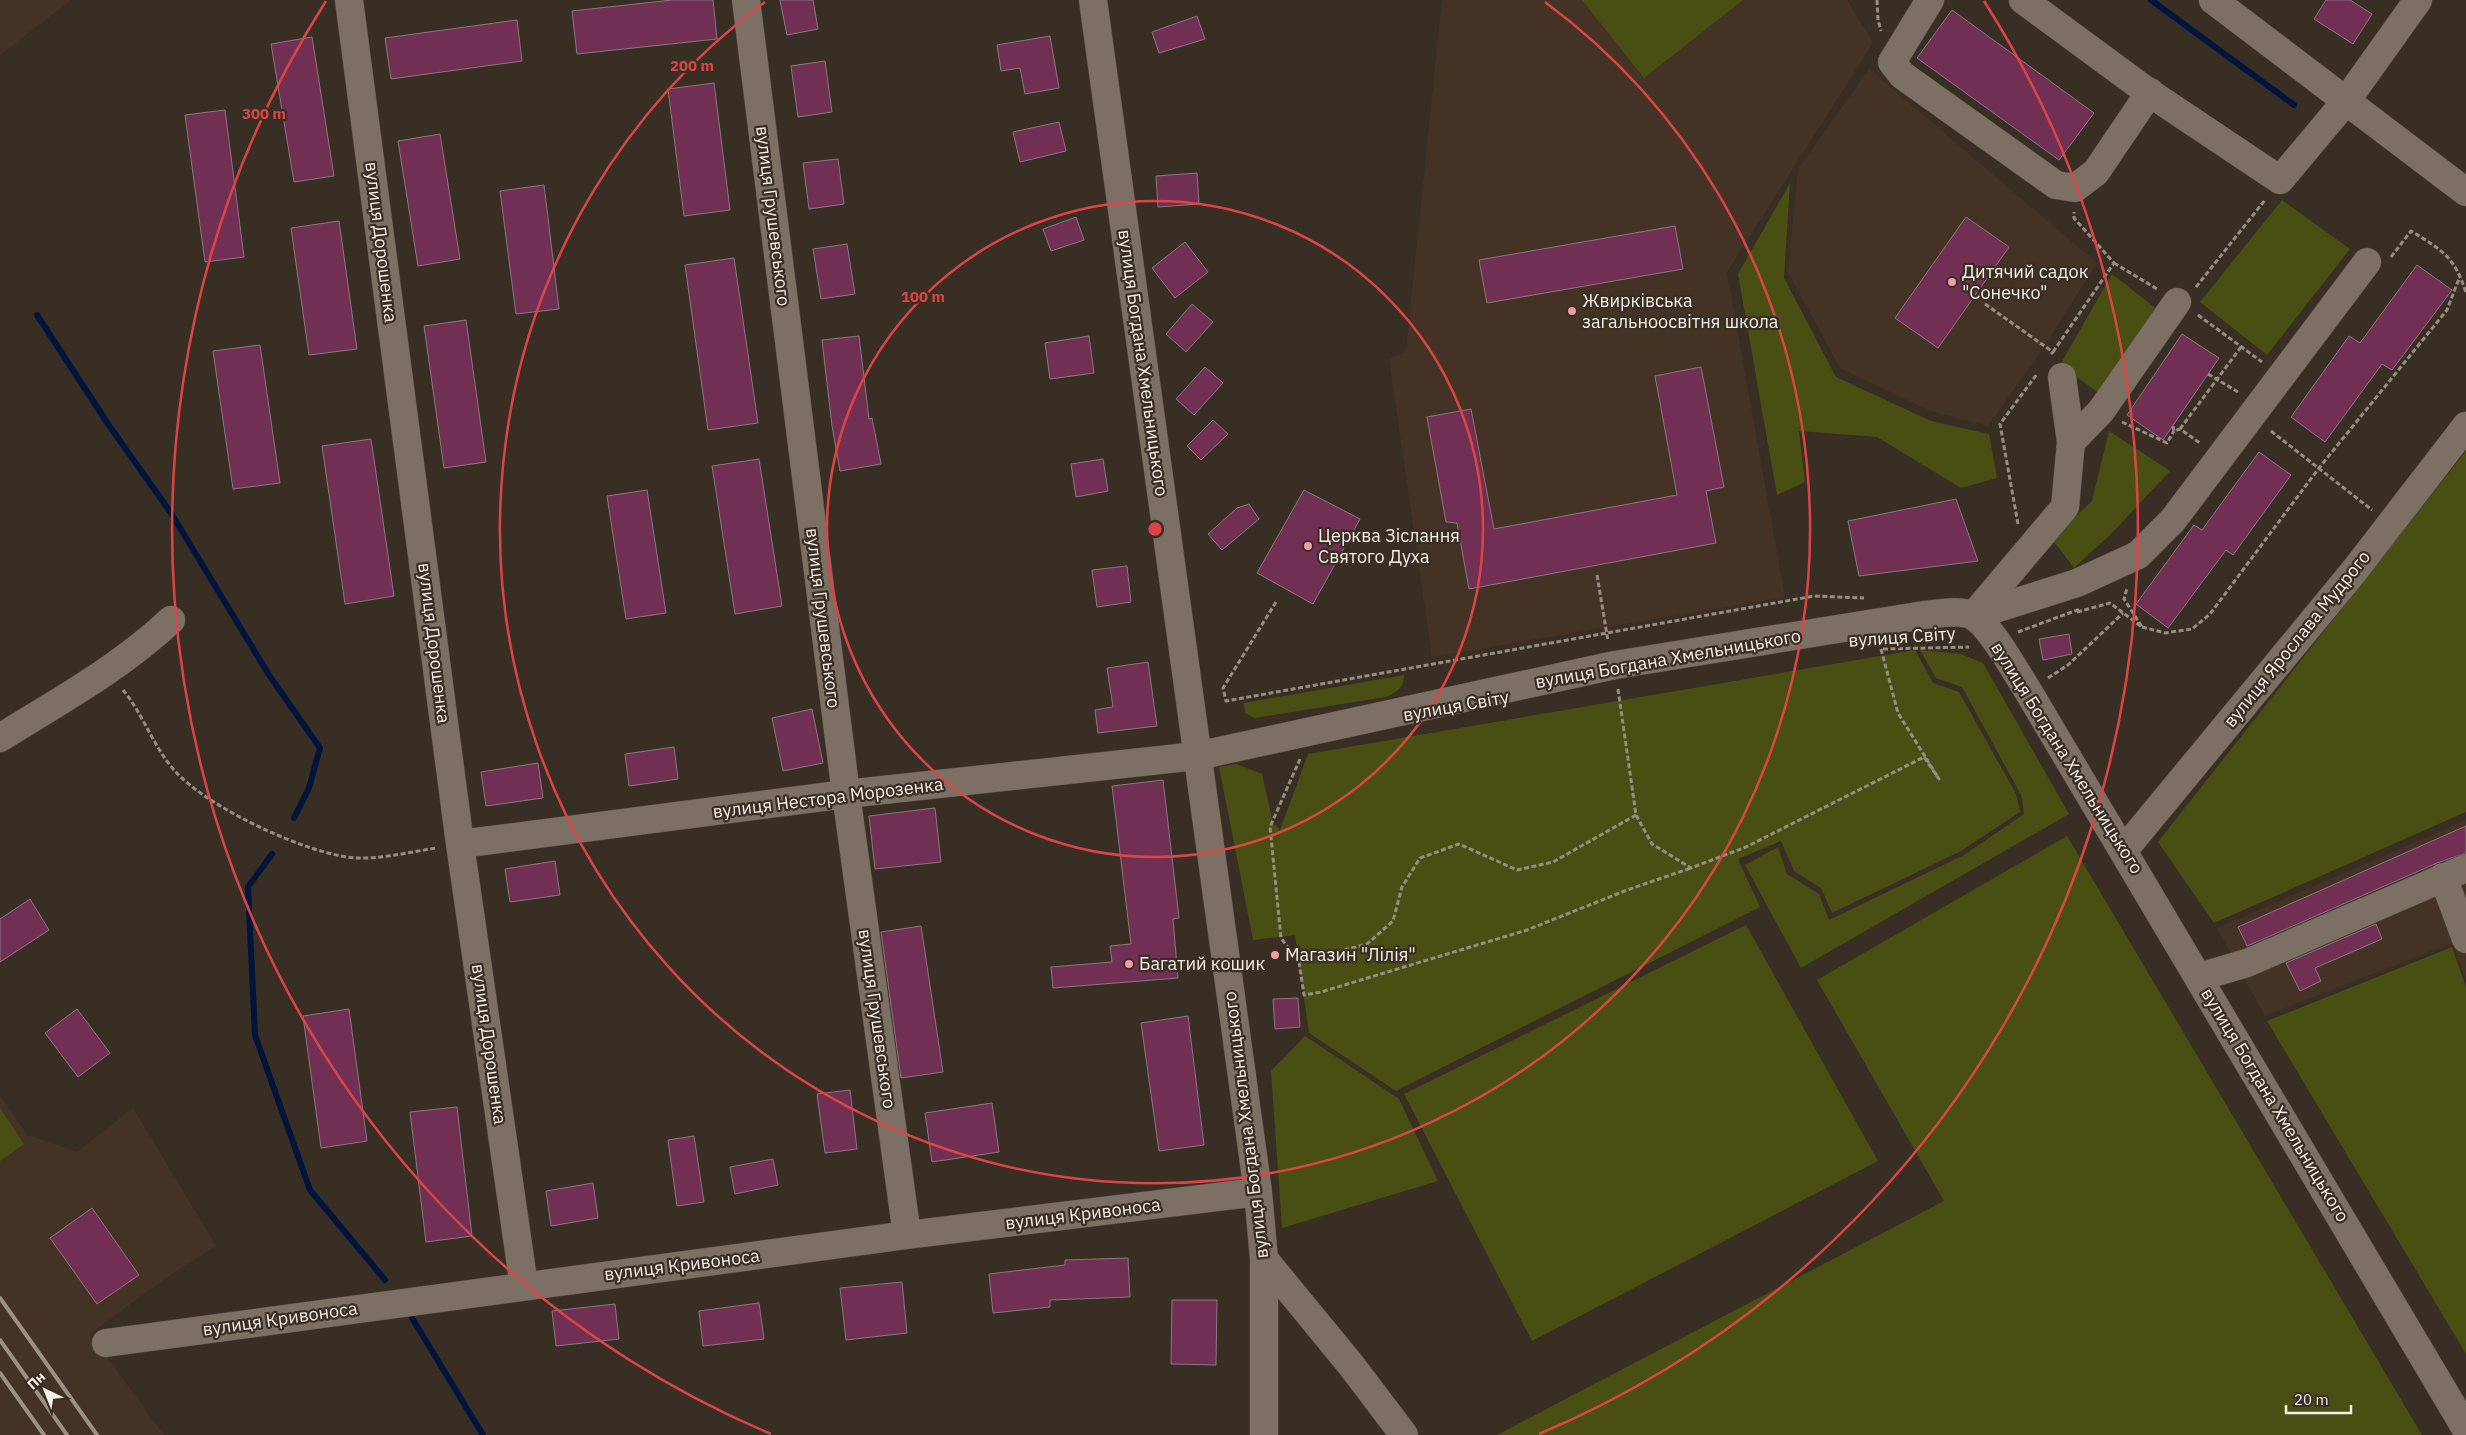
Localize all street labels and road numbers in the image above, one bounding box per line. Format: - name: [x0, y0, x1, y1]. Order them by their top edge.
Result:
- street label: вулиця Грушевського: [751, 125, 796, 307]
- street label: вулиця Дорошенка: [360, 160, 403, 324]
- street label: вулиця Богдана Хмельницького: [1113, 228, 1174, 498]
- street label: вулиця Грушевського: [801, 527, 846, 709]
- street label: вулиця Ярослава Мудрого: [2218, 546, 2375, 732]
- street label: вулиця Дорошенка: [413, 561, 456, 725]
- street label: вулиця Світу: [1848, 621, 1956, 652]
- street label: вулиця Богдана Хмельницького: [1533, 624, 1802, 693]
- street label: вулиця Богдана Хмельницького: [1986, 638, 2148, 878]
- street label: вулиця Світу: [1401, 685, 1511, 726]
- street label: вулиця Нестора Морозенка: [711, 772, 945, 823]
- street label: вулиця Грушевського: [853, 928, 901, 1110]
- street label: вулиця Дорошенка: [467, 962, 512, 1126]
- street label: вулиця Богдана Хмельницького: [2196, 983, 2355, 1226]
- street label: вулиця Богдана Хмельницького: [1218, 990, 1273, 1260]
- street label: вулиця Кривоноса: [1004, 1193, 1162, 1234]
- street label: вулиця Кривоноса: [603, 1244, 761, 1285]
- street label: вулиця Кривоноса: [201, 1296, 359, 1341]

